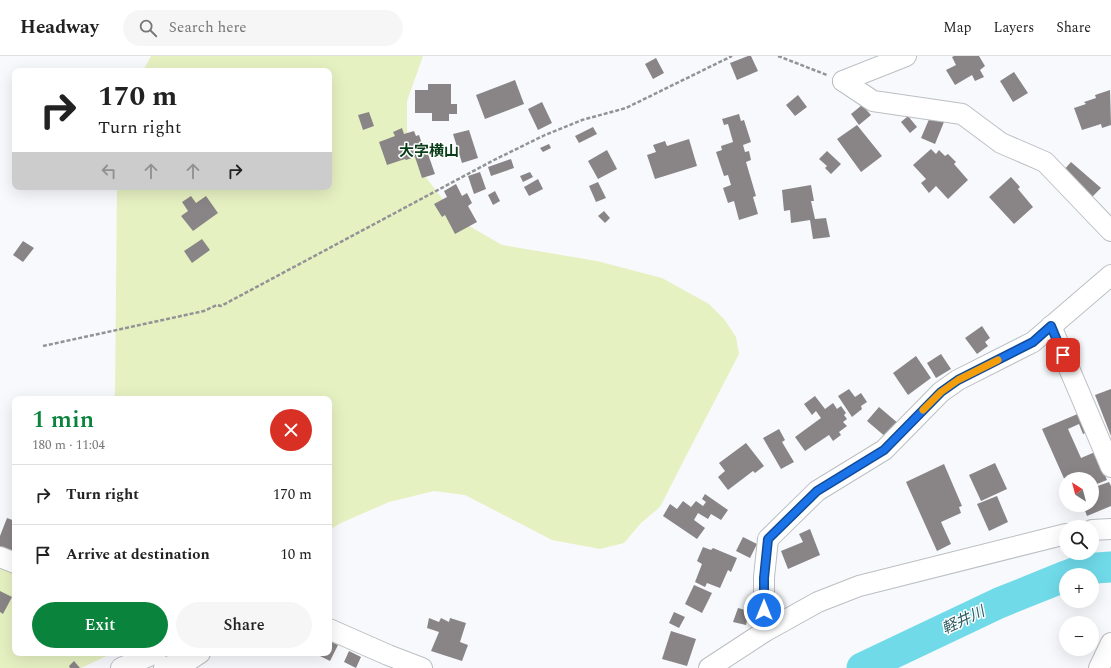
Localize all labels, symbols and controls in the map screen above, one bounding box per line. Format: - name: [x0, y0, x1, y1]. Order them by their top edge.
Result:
- search box: [123, 10, 403, 46]
- text: Headway: [20, 13, 99, 42]
- text: Search here: [169, 16, 247, 39]
- icon: search: [137, 17, 159, 39]
- text: Map: [943, 17, 972, 38]
- text: Layers: [994, 17, 1034, 38]
- text: Share: [1056, 17, 1091, 38]
- text: 170 m: [98, 75, 177, 118]
- icon: right: [32, 84, 84, 136]
- text: Turn right: [98, 114, 181, 141]
- district label: 大字横山: [399, 140, 459, 163]
- icon: left: [98, 160, 120, 182]
- icon: ahead: [140, 160, 162, 182]
- icon: ahead: [182, 160, 204, 182]
- icon: right: [224, 160, 246, 182]
- pin: [1046, 338, 1080, 372]
- icon: arrive: [1052, 344, 1074, 366]
- text: 1 min: [32, 402, 94, 438]
- button: close: [270, 409, 312, 451]
- text: 180 m · 11:04: [32, 435, 105, 455]
- north arrow: [1059, 472, 1099, 512]
- map controls: [1059, 472, 1099, 656]
- text: Turn right: [66, 483, 139, 506]
- text: 170 m: [273, 483, 312, 506]
- icon: right: [32, 484, 54, 506]
- button: search: [1059, 520, 1099, 560]
- text: Arrive at destination: [66, 543, 210, 566]
- text: 10 m: [280, 543, 312, 566]
- icon: arrive: [32, 544, 54, 566]
- button: +: [1059, 568, 1099, 608]
- position arrow: [743, 589, 785, 631]
- water label: 軽井川: [938, 600, 990, 640]
- button: Exit: [32, 602, 168, 648]
- button: Share: [176, 602, 312, 648]
- button: −: [1059, 616, 1099, 656]

